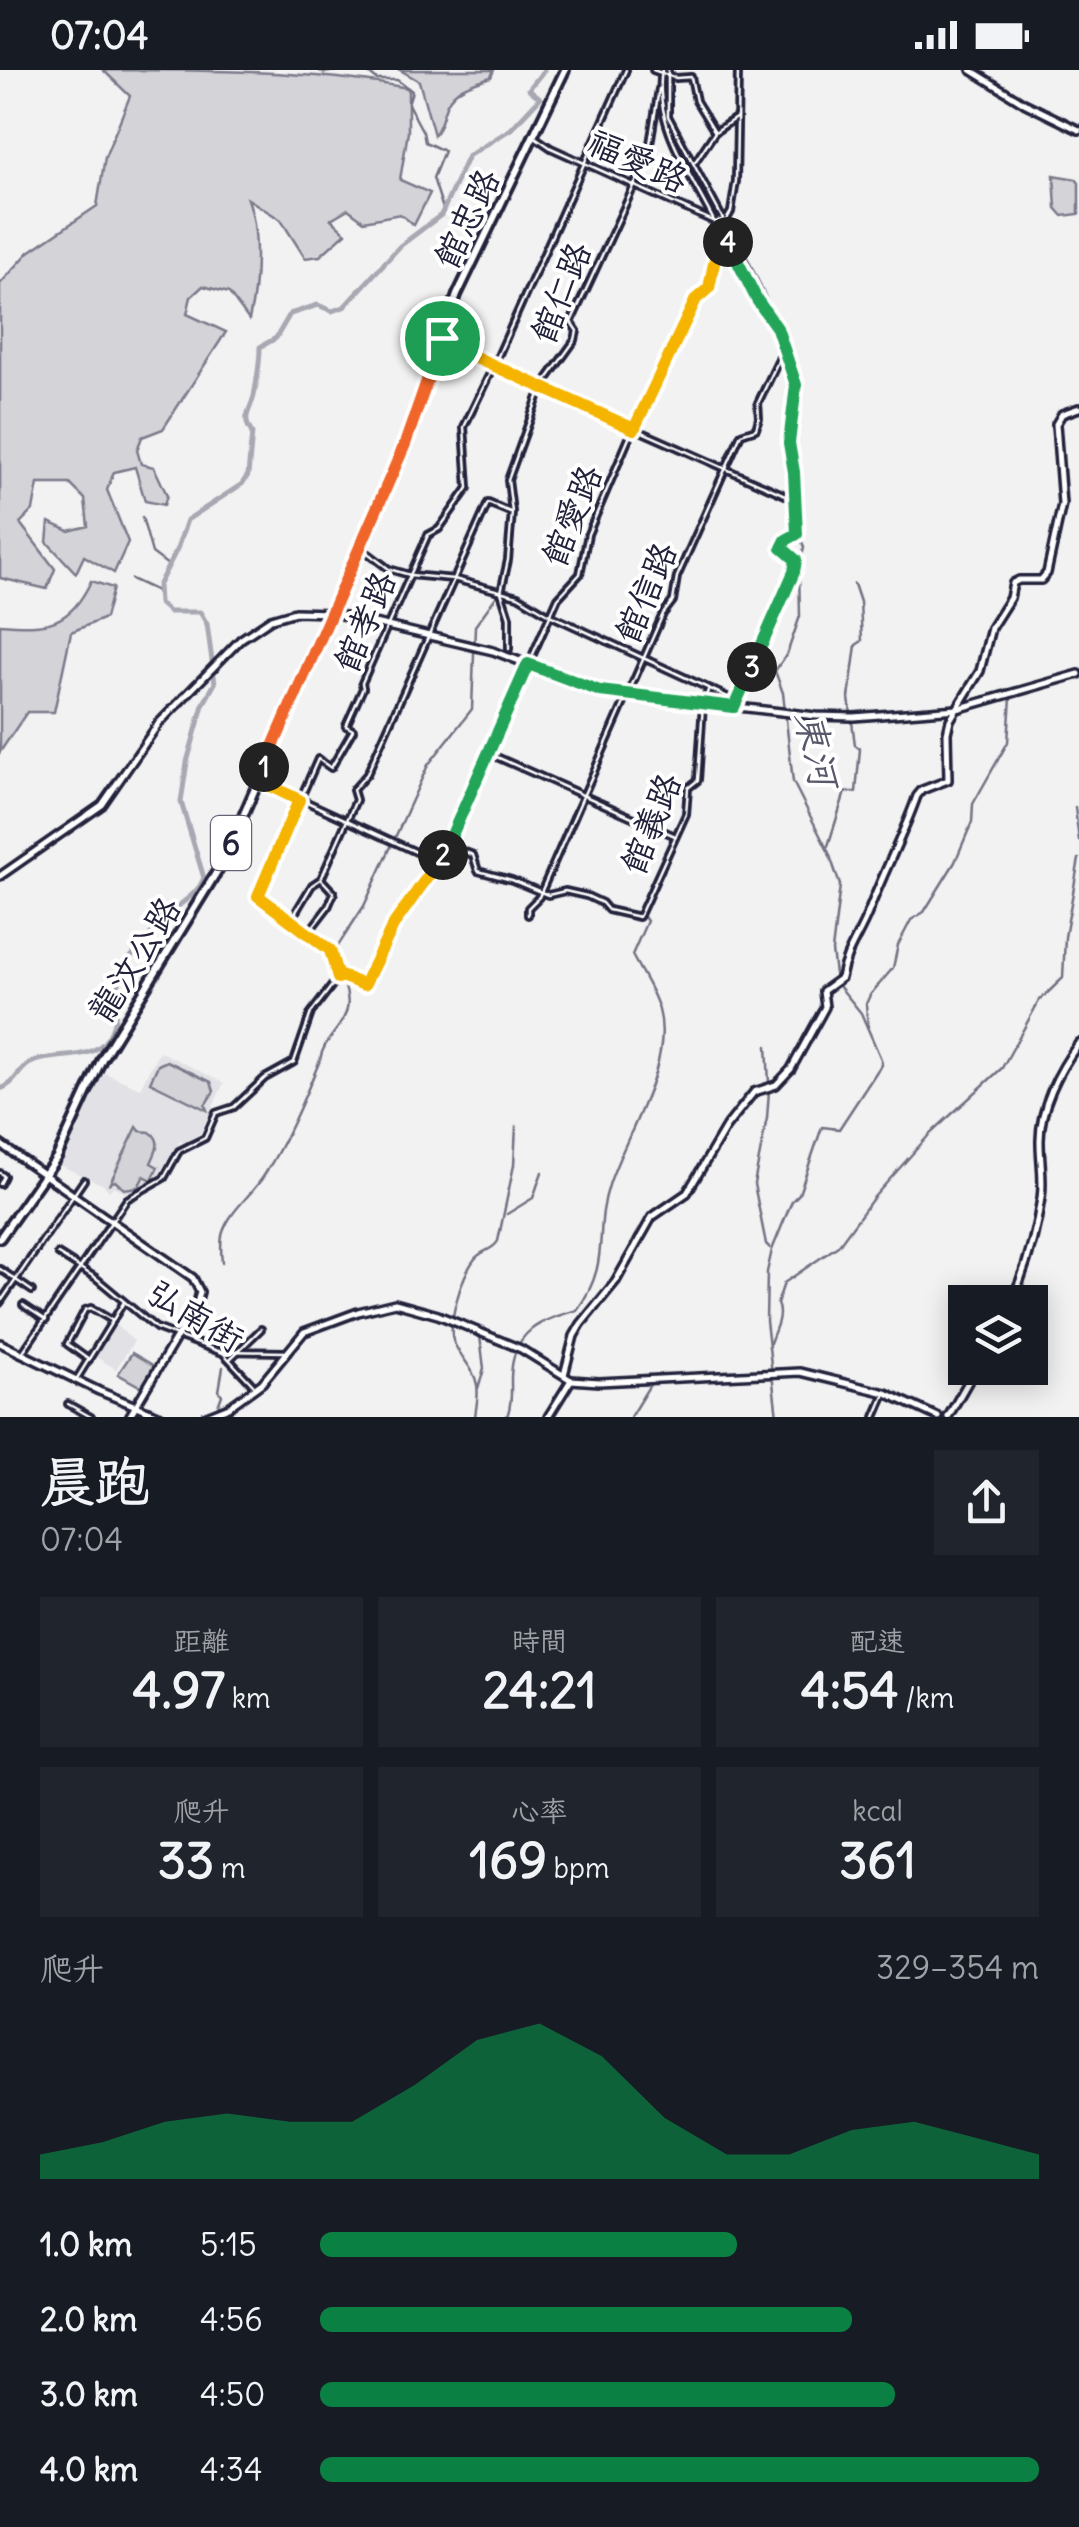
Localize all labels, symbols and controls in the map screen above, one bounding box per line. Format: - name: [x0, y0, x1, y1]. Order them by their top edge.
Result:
- text: 07:04: [50, 12, 149, 59]
- street label: 福愛路: [581, 119, 695, 201]
- street label: 館忠路: [423, 161, 509, 275]
- pin: 4: [703, 217, 753, 267]
- text: 4: [720, 224, 736, 260]
- street label: 館仁路: [520, 235, 600, 349]
- pin: [400, 296, 485, 381]
- icon: arrive: [415, 311, 470, 366]
- street label: 館愛路: [531, 458, 611, 572]
- street label: 館信路: [604, 535, 686, 649]
- street label: 館孝路: [323, 564, 405, 678]
- pin: 3: [727, 642, 777, 692]
- text: 3: [744, 649, 760, 685]
- water label: 東河: [786, 707, 850, 797]
- pin: 1: [239, 742, 289, 792]
- text: 1: [258, 749, 270, 785]
- street label: 館義路: [610, 766, 690, 880]
- road number: 6: [211, 816, 251, 870]
- pin: 2: [418, 830, 468, 880]
- text: 2: [435, 837, 451, 873]
- street label: 龍汶公路: [78, 888, 190, 1030]
- street label: 弘南街: [140, 1269, 252, 1361]
- map controls: [948, 1285, 1048, 1385]
- button: layers: [948, 1285, 1048, 1385]
- text: 晨跑: [40, 1447, 150, 1516]
- button: share: [934, 1450, 1039, 1555]
- text: 07:04: [40, 1519, 123, 1560]
- text: 距離: [173, 1623, 230, 1659]
- text: 時間: [511, 1623, 568, 1659]
- text: 配速: [849, 1623, 906, 1659]
- text: 4.97: [132, 1659, 225, 1722]
- text: 24:21: [482, 1659, 597, 1722]
- text: 4:54: [801, 1659, 899, 1722]
- text: km: [225, 1680, 271, 1716]
- text: /km: [899, 1680, 954, 1716]
- text: 爬升: [173, 1793, 230, 1829]
- text: 心率: [511, 1793, 568, 1829]
- text: kcal: [852, 1793, 903, 1829]
- text: 33: [157, 1829, 214, 1892]
- text: 169: [469, 1829, 547, 1892]
- text: 361: [839, 1829, 916, 1892]
- text: m: [214, 1850, 246, 1886]
- text: bpm: [547, 1850, 610, 1886]
- text: 329–354 m: [876, 1947, 1039, 1988]
- text: 爬升: [40, 1948, 104, 1989]
- text: 1.0 km: [40, 2224, 132, 2265]
- text: 5:15: [200, 2224, 257, 2265]
- text: 2.0 km: [40, 2299, 137, 2340]
- text: 4:56: [200, 2299, 263, 2340]
- text: 3.0 km: [40, 2374, 138, 2415]
- text: 4:50: [200, 2374, 265, 2415]
- text: 4.0 km: [40, 2449, 138, 2490]
- text: 4:34: [200, 2449, 262, 2490]

